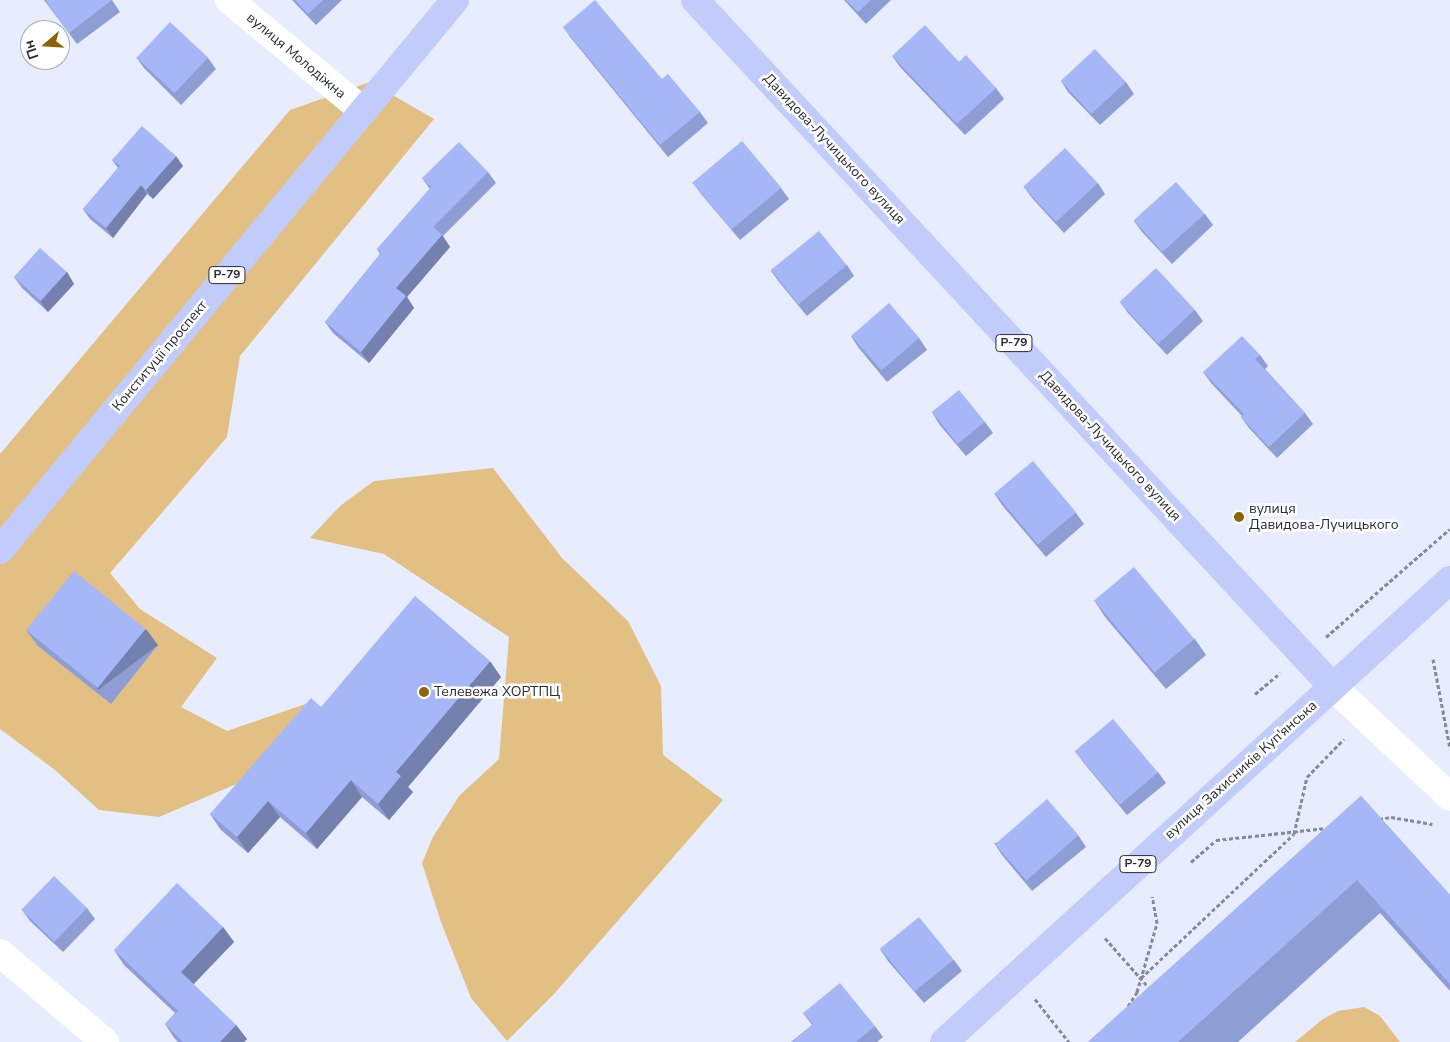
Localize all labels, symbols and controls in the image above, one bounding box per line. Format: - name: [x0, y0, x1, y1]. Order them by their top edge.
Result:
- street label: вулиця Молодiжна: [243, 10, 349, 102]
- north arrow: [20, 20, 70, 70]
- text: Пн: [19, 38, 43, 62]
- street label: Давидова-Лучицького вулиця: [760, 70, 908, 228]
- road number: Р-79: [208, 266, 246, 284]
- street label: Конституції проспект: [109, 297, 211, 415]
- road number: Р-79: [995, 333, 1033, 352]
- street label: Давидова-Лучицького вулиця: [1036, 367, 1184, 525]
- place label: вулиця Давидова-Лучицького: [1249, 501, 1399, 534]
- marker: вулиця Давидова-Лучицького: [1233, 511, 1245, 523]
- place label: Телевежа ХОРТПЦ: [434, 684, 560, 700]
- marker: Телевежа ХОРТПЦ: [418, 686, 430, 698]
- street label: вулиця Захисників Куп'янська: [1162, 697, 1320, 843]
- road number: Р-79: [1119, 854, 1157, 874]

